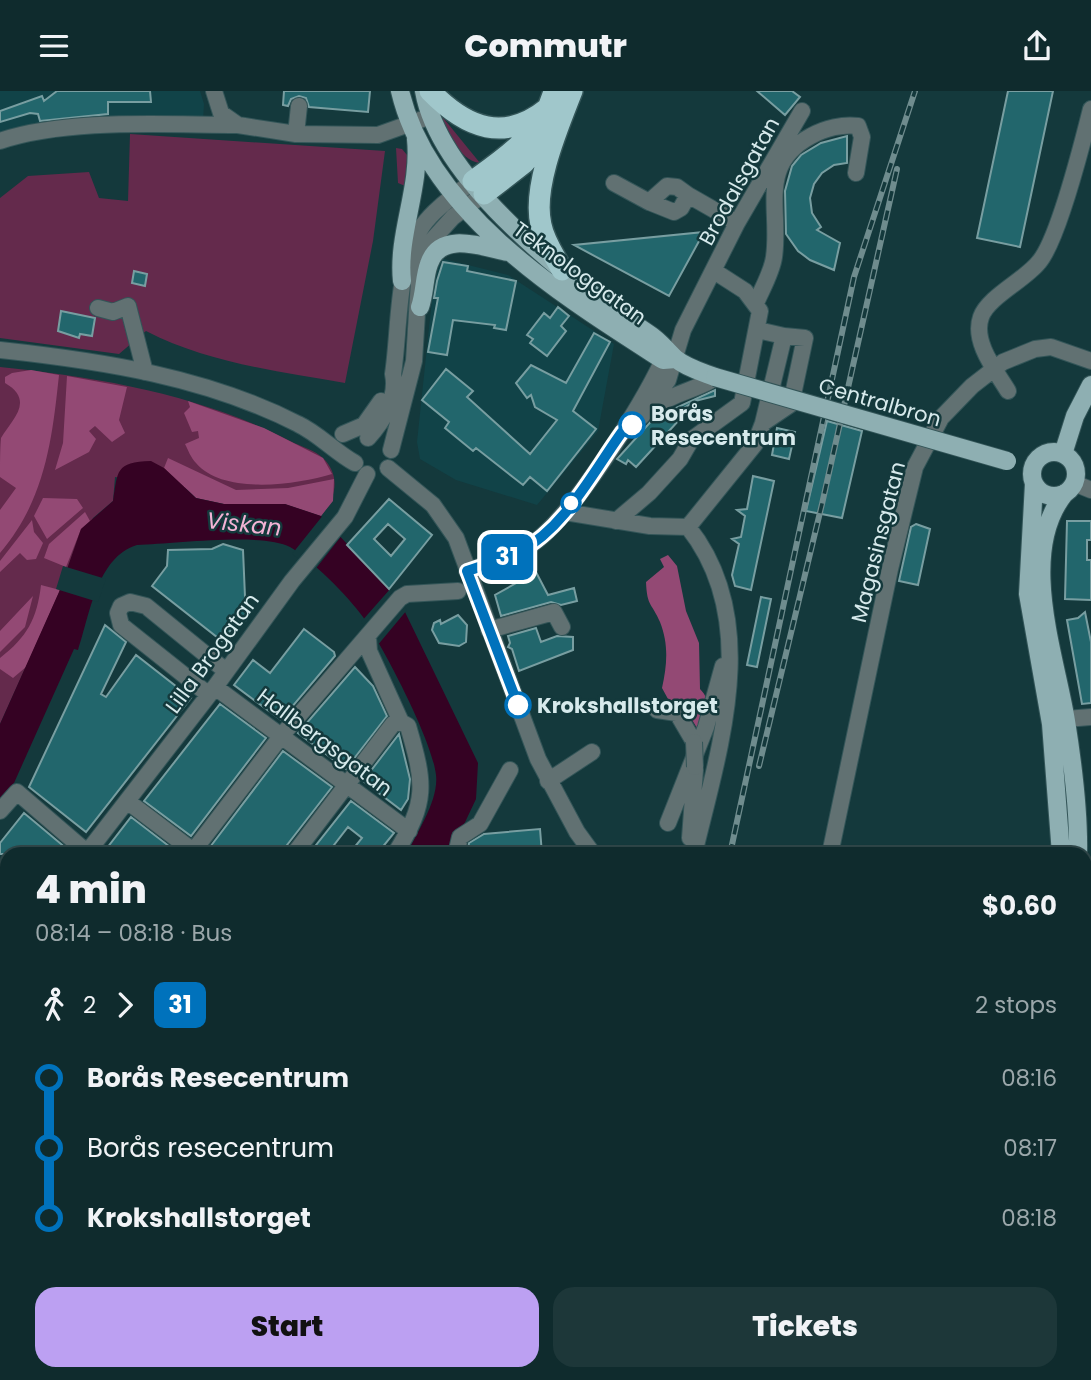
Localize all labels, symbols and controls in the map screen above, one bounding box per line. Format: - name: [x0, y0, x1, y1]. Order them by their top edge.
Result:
- text: Commutr: [464, 23, 627, 68]
- icon: menu: [35, 27, 73, 65]
- icon: share: [1018, 27, 1056, 65]
- street label: Brodalsgatan: [692, 112, 786, 250]
- street label: Teknologgatan: [507, 215, 653, 331]
- street label: Centralbron: [815, 371, 945, 433]
- place label: Borås Resecentrum: [651, 399, 796, 452]
- marker: Borås Resecentrum: [619, 412, 645, 438]
- street label: Magasinsgatan: [844, 459, 912, 625]
- unlabelled marker: [561, 493, 581, 513]
- water label: Viskan: [205, 504, 283, 544]
- line badge: 31: [476, 534, 538, 580]
- text: 31: [495, 540, 519, 573]
- street label: Lilla Brogatan: [158, 587, 266, 719]
- street label: Hallbergsgatan: [251, 681, 399, 803]
- place label: Krokshallstorget: [537, 691, 718, 720]
- marker: Krokshallstorget: [505, 692, 531, 718]
- text: 4 min: [35, 863, 147, 916]
- text: $0.60: [982, 888, 1057, 924]
- text: 08:14 – 08:18 · Bus: [35, 917, 232, 949]
- icon: walk: [35, 986, 73, 1024]
- icon: forward: [106, 986, 144, 1024]
- text: 31: [168, 988, 192, 1021]
- text: 2: [83, 989, 96, 1021]
- text: 2 stops: [975, 989, 1057, 1021]
- text: Borås Resecentrum: [87, 1060, 349, 1096]
- text: 08:16: [1001, 1062, 1057, 1094]
- text: Borås resecentrum: [87, 1130, 334, 1166]
- text: 08:17: [1003, 1132, 1057, 1164]
- text: Krokshallstorget: [87, 1200, 311, 1236]
- text: 08:18: [1001, 1202, 1057, 1234]
- button: Start: [35, 1287, 539, 1367]
- button: Tickets: [553, 1287, 1057, 1367]

